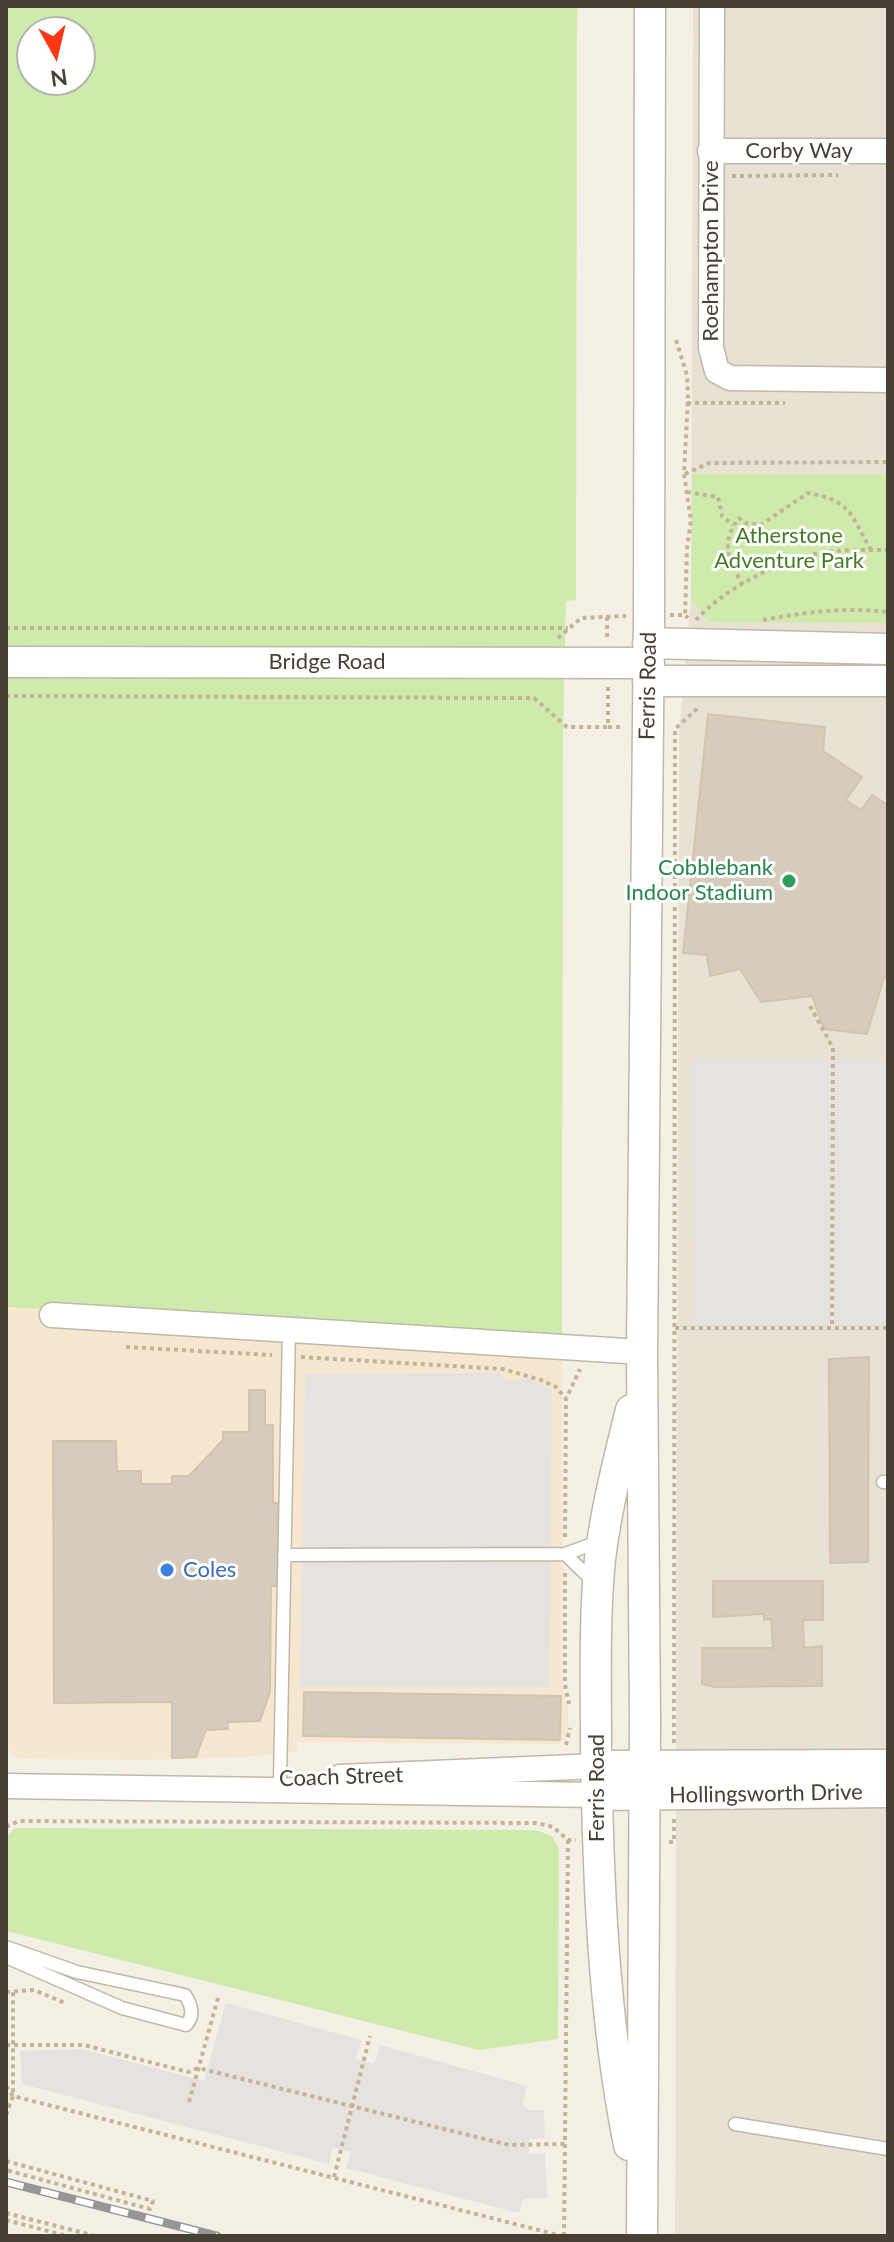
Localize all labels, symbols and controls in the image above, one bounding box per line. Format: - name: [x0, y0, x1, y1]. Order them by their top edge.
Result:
- north arrow: [16, 16, 96, 96]
- text: N: [49, 64, 69, 93]
- street label: Corby Way: [745, 138, 853, 164]
- street label: Roehampton Drive: [698, 160, 724, 342]
- park label: Atherstone Adventure Park: [714, 523, 864, 574]
- street label: Ferris Road: [634, 632, 662, 740]
- street label: Bridge Road: [269, 649, 385, 675]
- place label: Cobblebank Indoor Stadium: [626, 855, 773, 906]
- marker: Cobblebank Indoor Stadium: [780, 872, 798, 890]
- place label: Coles: [183, 1557, 236, 1583]
- marker: Coles: [158, 1561, 176, 1579]
- street label: Ferris Road: [584, 1734, 610, 1842]
- street label: Coach Street: [278, 1762, 404, 1792]
- street label: Hollingsworth Drive: [669, 1779, 863, 1809]

